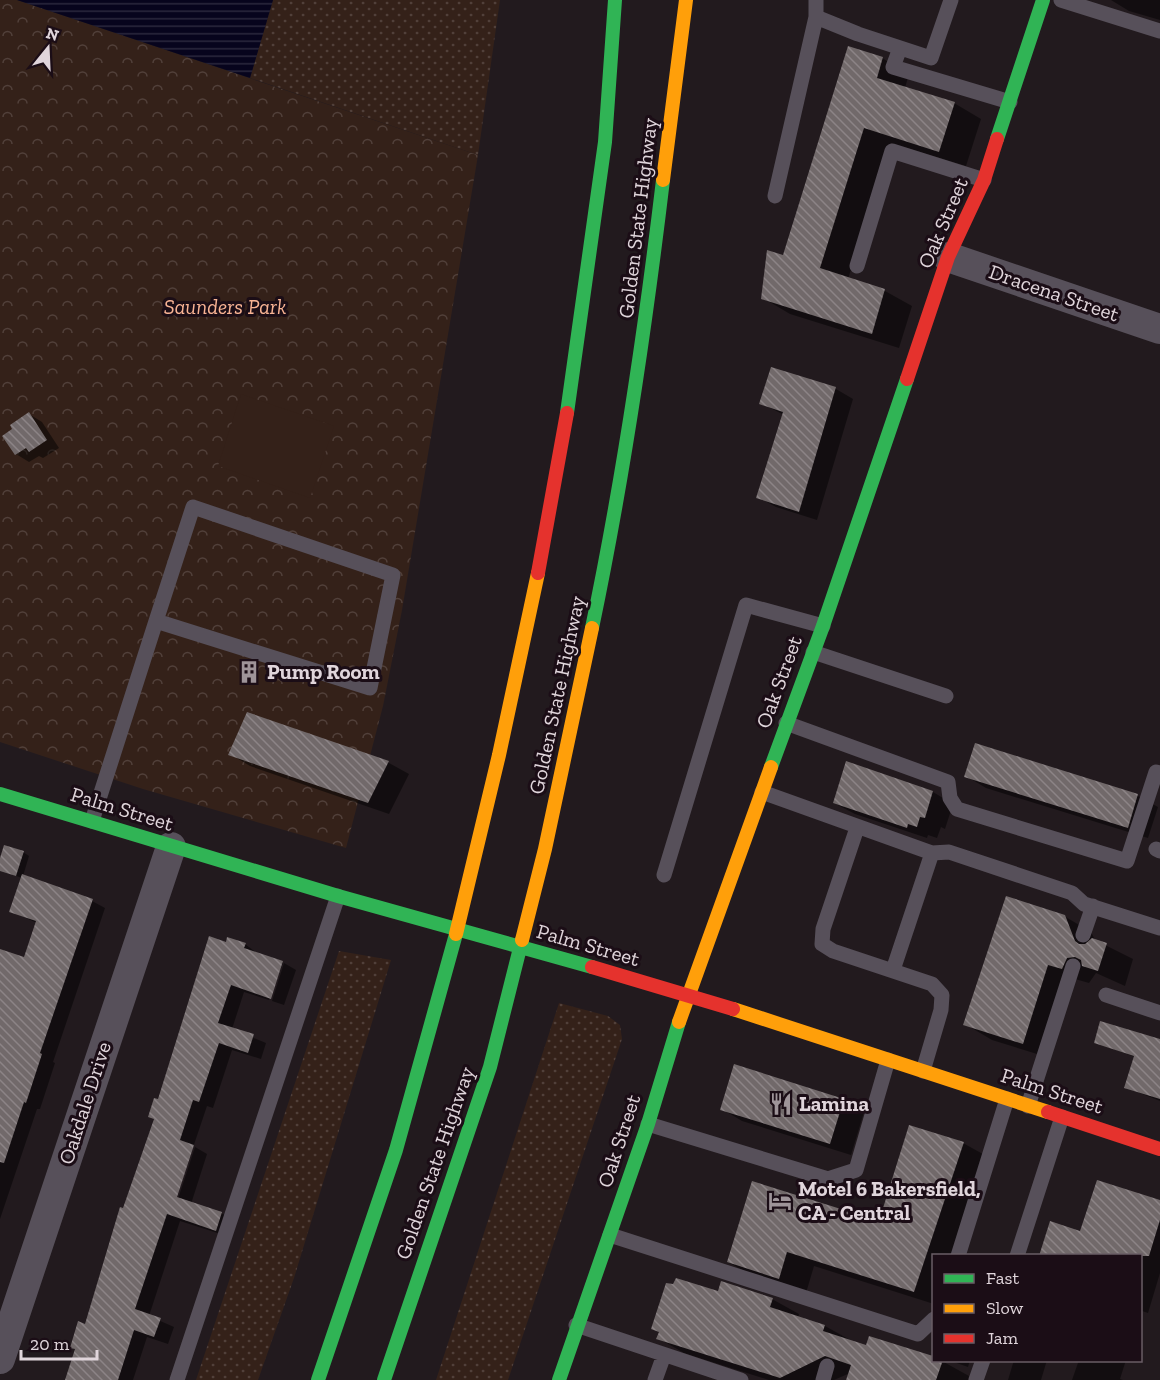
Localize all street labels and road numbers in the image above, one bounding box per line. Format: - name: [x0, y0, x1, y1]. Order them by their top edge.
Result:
- street label: Golden State Highway: [613, 116, 662, 320]
- street label: Oak Street: [912, 173, 973, 272]
- street label: Dracena Street: [986, 259, 1123, 326]
- street label: Golden State Highway: [523, 593, 590, 796]
- street label: Oak Street: [750, 632, 807, 731]
- street label: Palm Street: [68, 781, 177, 836]
- street label: Palm Street: [534, 918, 643, 971]
- street label: Oakdale Drive: [53, 1038, 116, 1167]
- street label: Palm Street: [998, 1062, 1107, 1119]
- street label: Golden State Highway: [390, 1063, 479, 1262]
- street label: Oak Street: [592, 1091, 645, 1191]

